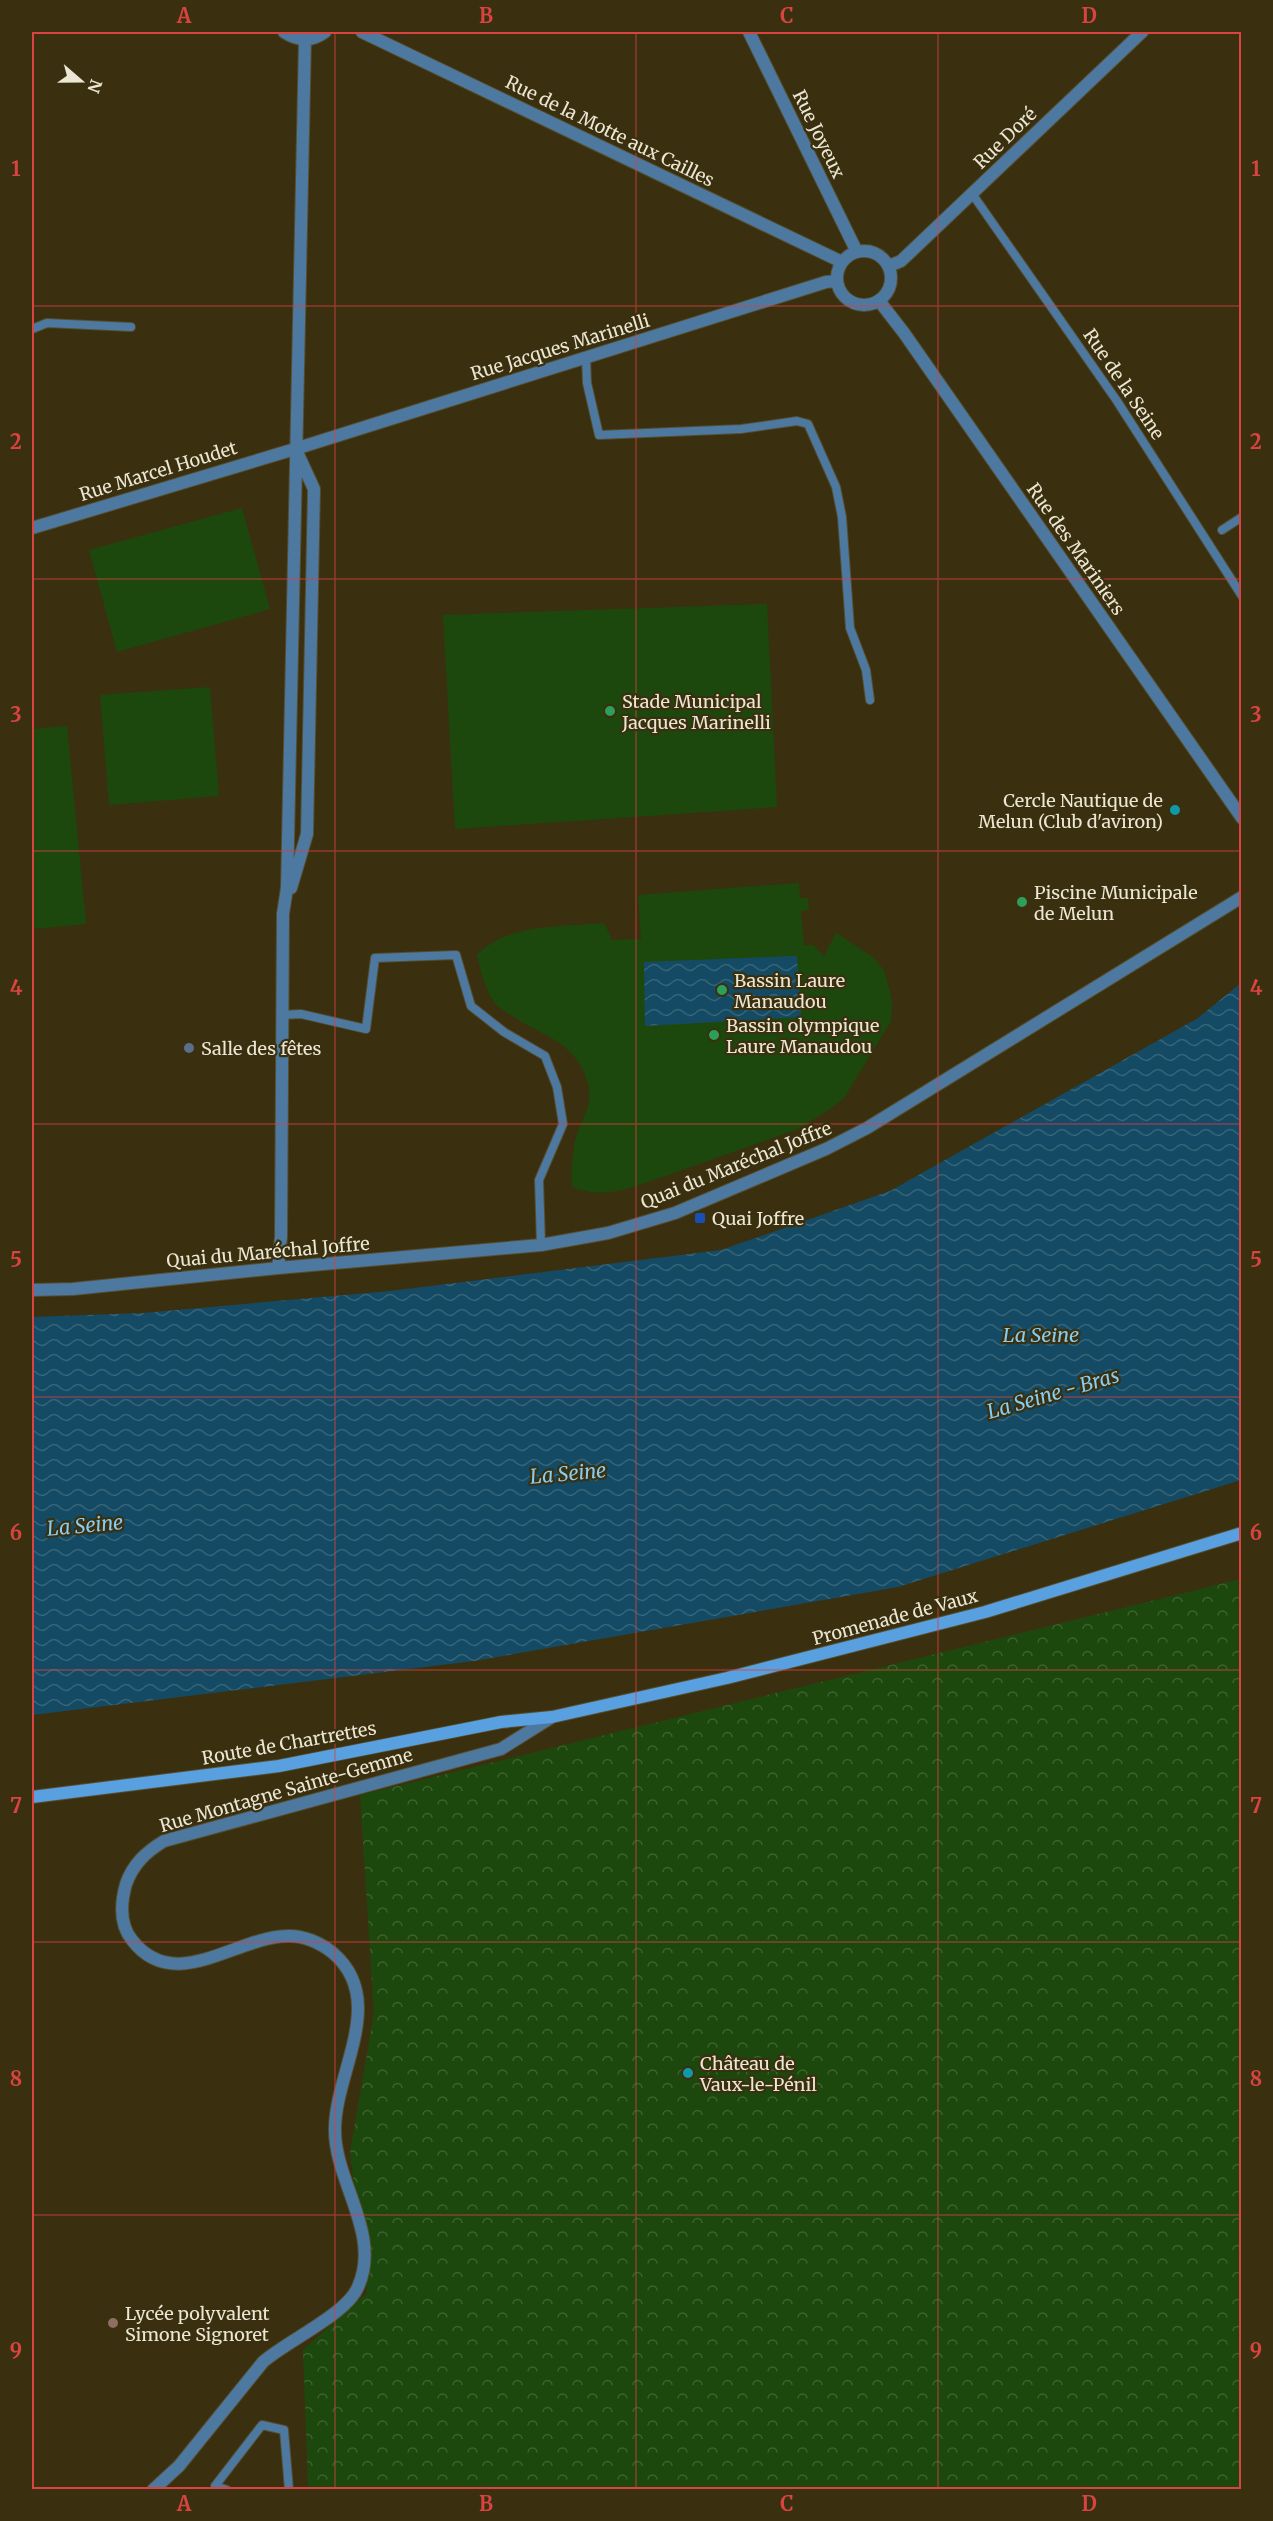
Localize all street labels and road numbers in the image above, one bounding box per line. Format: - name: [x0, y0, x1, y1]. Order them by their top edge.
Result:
- street label: Rue de la Motte aux Cailles: [502, 70, 718, 192]
- street label: Rue Joyeux: [788, 86, 850, 182]
- street label: Rue Doré: [969, 102, 1041, 174]
- street label: Rue Jacques Marinelli: [468, 309, 652, 385]
- street label: Rue de la Seine: [1078, 324, 1170, 444]
- street label: Rue Marcel Houdet: [76, 436, 240, 506]
- street label: Rue des Mariniers: [1022, 479, 1130, 620]
- street label: Quai du Maréchal Joffre: [637, 1116, 835, 1214]
- street label: Quai du Maréchal Joffre: [166, 1232, 370, 1272]
- street label: Promenade de Vaux: [810, 1584, 981, 1650]
- street label: Route de Chartrettes: [200, 1716, 378, 1770]
- street label: Rue Montagne Sainte-Gemme: [157, 1743, 415, 1837]

